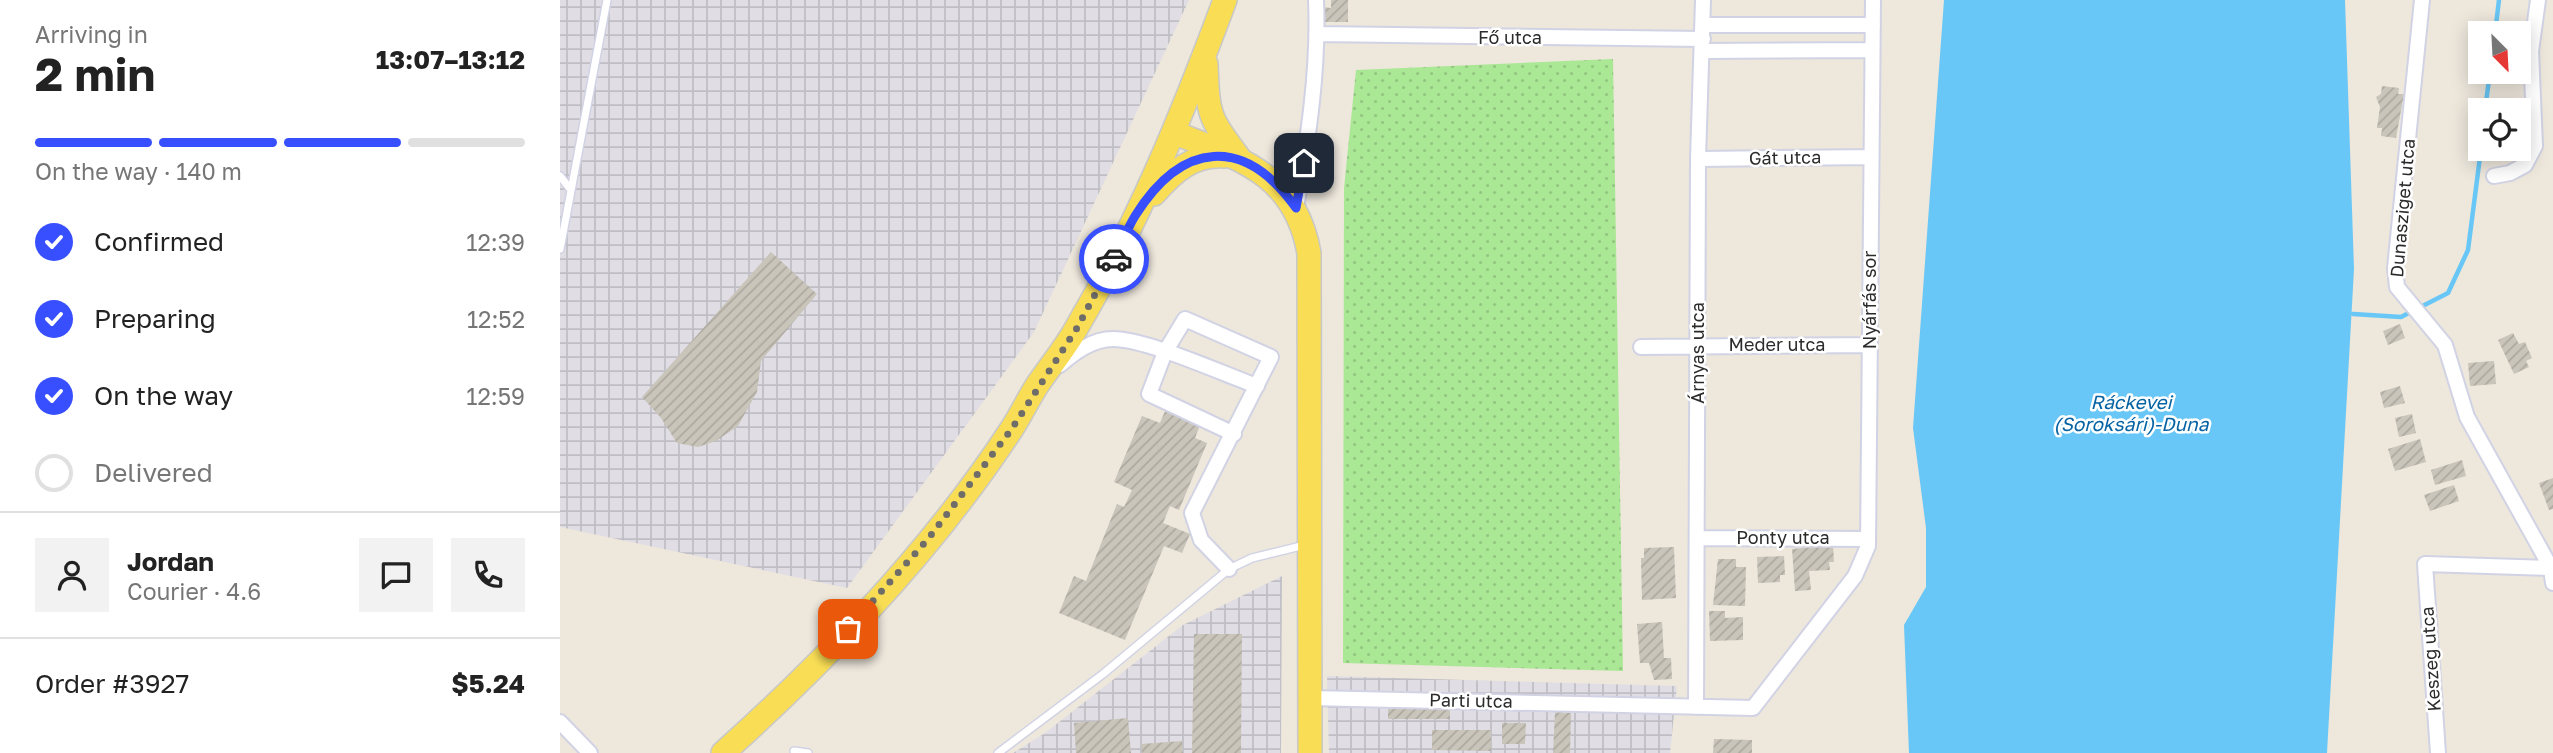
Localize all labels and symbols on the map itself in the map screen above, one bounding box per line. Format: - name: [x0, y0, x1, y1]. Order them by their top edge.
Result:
- north arrow: [2468, 21, 2530, 84]
- street label: Fő utca: [1478, 26, 1542, 48]
- pin: [1274, 133, 1334, 193]
- street label: Dunasziget utca: [2385, 137, 2419, 278]
- street label: Gát utca: [1749, 145, 1821, 169]
- courier: [1079, 224, 1149, 294]
- street label: Nyárfás sor: [1858, 251, 1880, 349]
- street label: Árnyas utca: [1686, 302, 1708, 404]
- street label: Meder utca: [1728, 333, 1826, 355]
- water label: Ráckevei (Soroksári)-Duna: [2053, 390, 2210, 435]
- street label: Ponty utca: [1736, 526, 1830, 548]
- pin: [818, 599, 878, 659]
- street label: Keszeg utca: [2415, 606, 2445, 712]
- street label: Parti utca: [1429, 688, 1513, 712]

